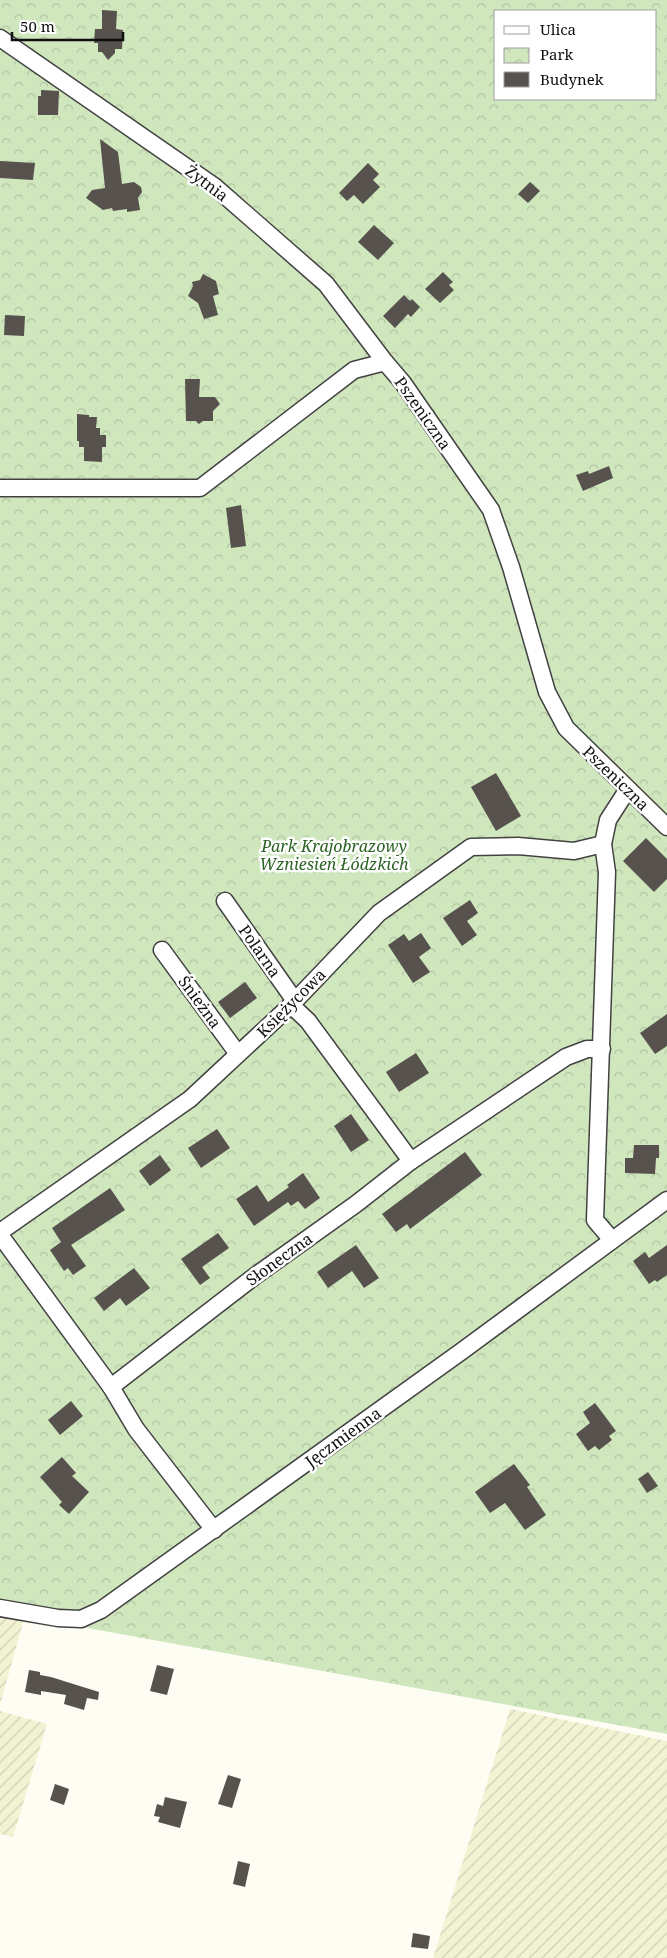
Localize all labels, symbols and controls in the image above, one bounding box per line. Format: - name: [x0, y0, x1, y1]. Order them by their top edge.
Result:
- scale bar: [12, 10, 124, 42]
- legend: [494, 10, 657, 100]
- text: 50 m: [20, 16, 55, 36]
- text: Ulica: [540, 19, 576, 39]
- text: Park: [540, 44, 574, 64]
- text: Budynek: [540, 69, 604, 89]
- street label: Żytnia: [181, 160, 233, 206]
- street label: Pszeniczna: [390, 372, 456, 454]
- street label: Pszeniczna: [578, 741, 654, 815]
- park label: Park Krajobrazowy Wzniesień Łódzkich: [259, 835, 409, 875]
- street label: Polarna: [234, 920, 286, 982]
- street label: Księżycowa: [252, 964, 330, 1042]
- street label: Śnieżna: [173, 971, 227, 1033]
- street label: Słoneczna: [241, 1227, 317, 1291]
- street label: Jęczmienna: [300, 1402, 385, 1473]

